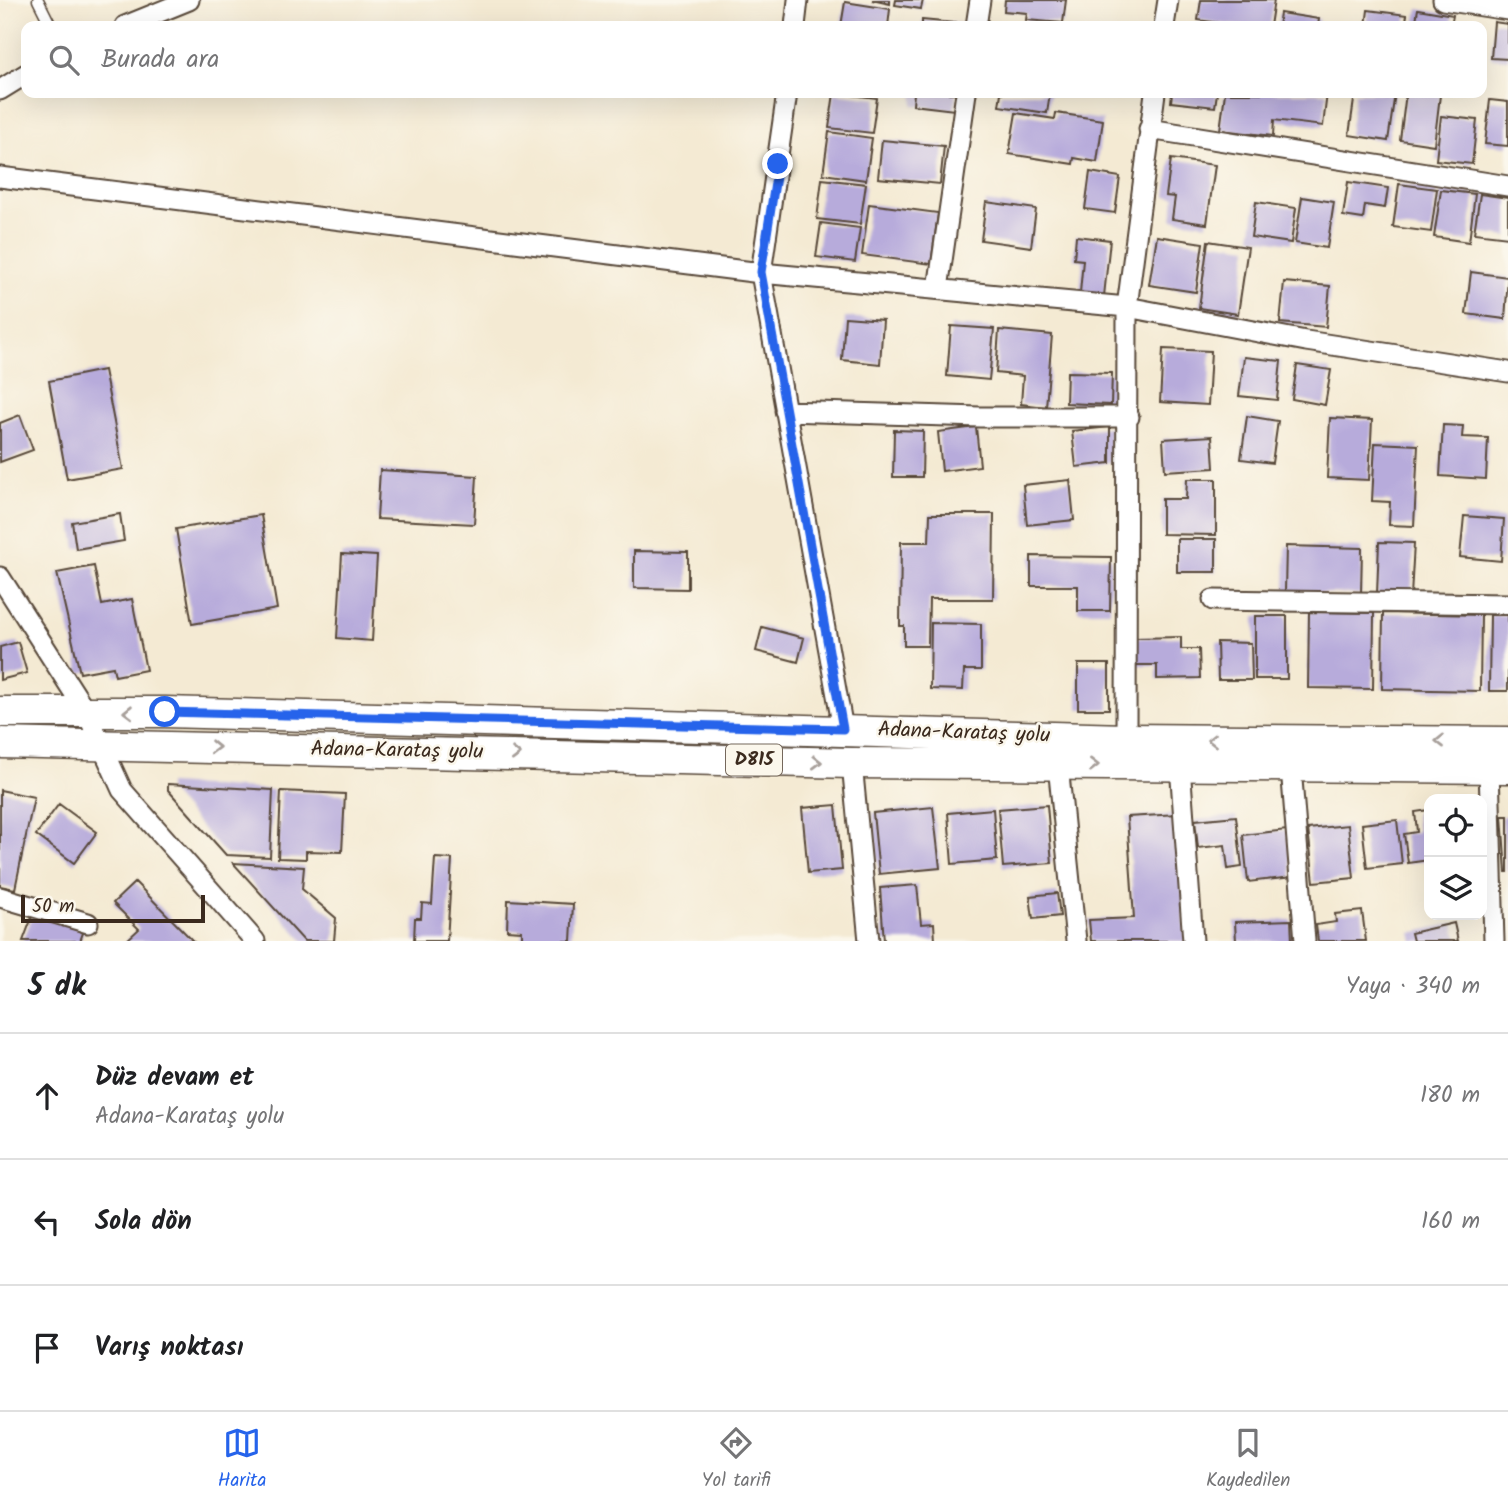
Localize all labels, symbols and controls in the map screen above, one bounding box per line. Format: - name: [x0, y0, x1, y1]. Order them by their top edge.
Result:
- search box: [21, 21, 1487, 98]
- text: Burada ara: [101, 39, 219, 81]
- icon: search: [45, 41, 83, 79]
- route end: [762, 148, 793, 179]
- route start: [149, 696, 180, 727]
- one-way arrow: [122, 704, 132, 720]
- street label: Adana-Karataş yolu: [877, 713, 1051, 753]
- one-way arrow: [1207, 732, 1217, 748]
- street label: Adana-Karataş yolu: [310, 733, 484, 769]
- one-way arrow: [1434, 734, 1445, 749]
- one-way arrow: [210, 739, 221, 754]
- road number: D815: [726, 744, 782, 776]
- one-way arrow: [511, 747, 522, 762]
- one-way arrow: [812, 754, 823, 769]
- one-way arrow: [1089, 757, 1099, 773]
- map controls: [1424, 794, 1487, 920]
- button: locate: [1424, 794, 1487, 857]
- button: layers: [1424, 857, 1487, 920]
- scale bar: [21, 892, 205, 924]
- text: 50 m: [32, 892, 74, 922]
- text: 5 dk: [28, 963, 86, 1011]
- text: Yaya · 340 m: [1346, 969, 1480, 1005]
- text: Düz devam et: [95, 1057, 254, 1099]
- icon: ahead: [28, 1077, 66, 1115]
- text: 180 m: [1420, 1078, 1480, 1114]
- text: Adana-Karataş yolu: [95, 1099, 284, 1135]
- text: Sola dön: [95, 1201, 192, 1243]
- icon: left: [28, 1203, 66, 1241]
- text: 160 m: [1421, 1204, 1480, 1240]
- text: Varış noktası: [95, 1327, 243, 1369]
- icon: arrive: [28, 1329, 66, 1367]
- tab: Harita: [218, 1424, 266, 1496]
- tab: Yol tarifi: [702, 1424, 771, 1496]
- tab: Kaydedilen: [1206, 1424, 1290, 1496]

